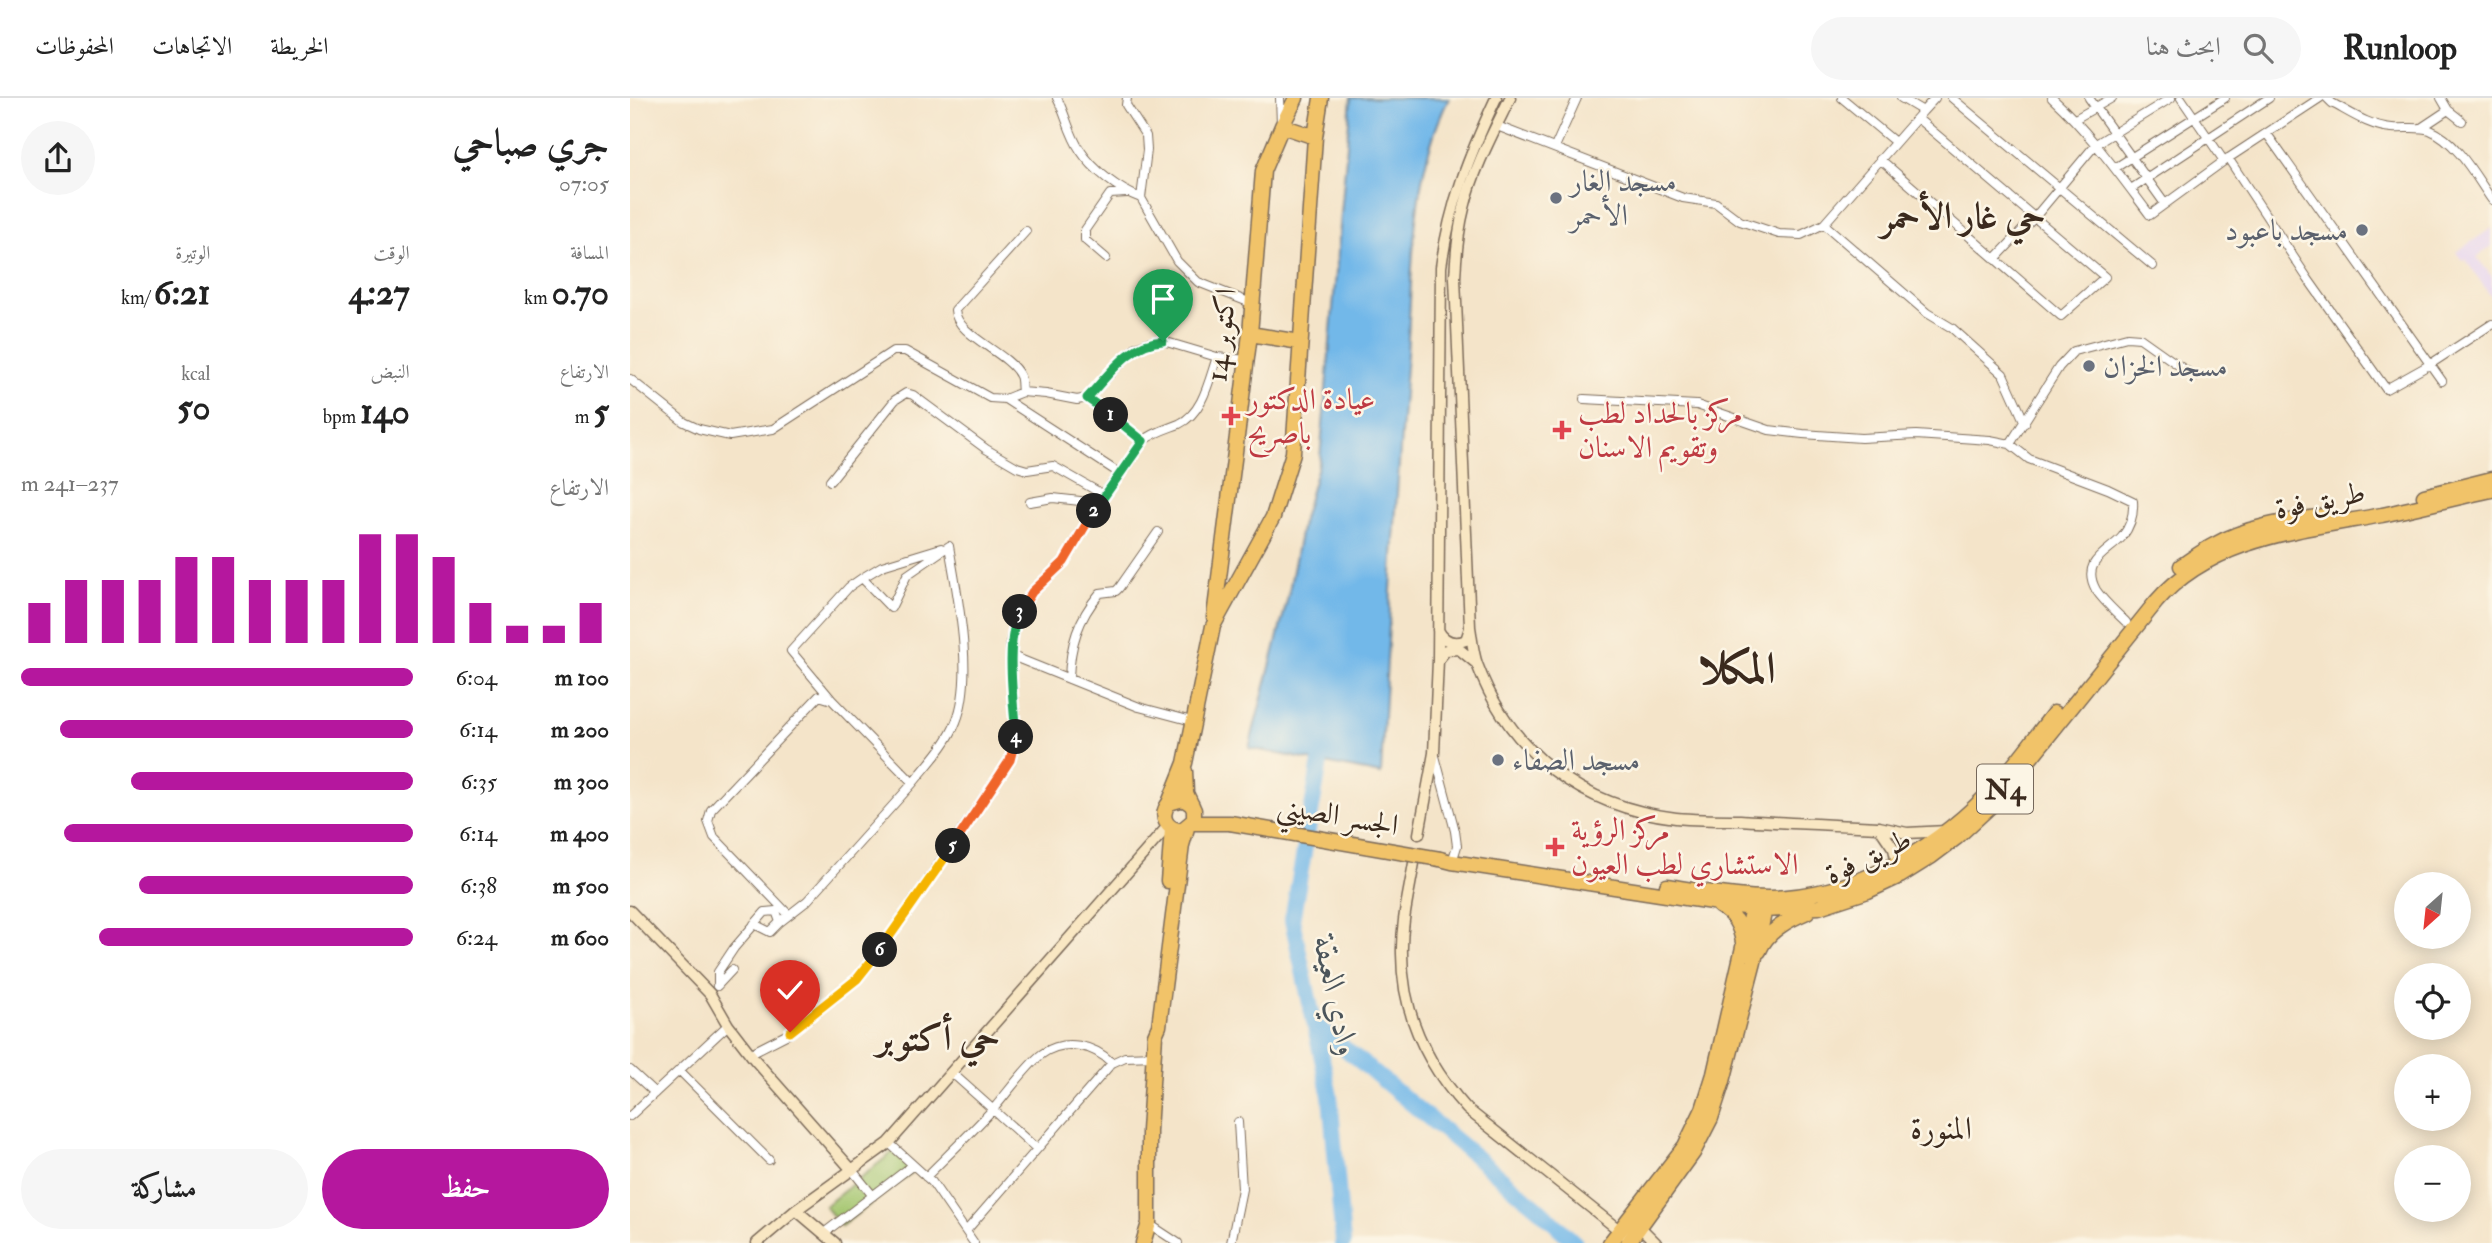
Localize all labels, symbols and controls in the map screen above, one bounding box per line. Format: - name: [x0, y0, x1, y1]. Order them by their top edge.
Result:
- search box: [1811, 17, 2301, 80]
- text: Runloop: [2343, 28, 2457, 69]
- icon: search: [2239, 29, 2277, 67]
- text: المحفوظات: [35, 31, 114, 62]
- text: الاتجاهات: [152, 31, 232, 62]
- text: الخريطة: [270, 31, 329, 62]
- text: ابحث هنا: [2146, 31, 2221, 63]
- text: جري صباحي: [453, 119, 609, 167]
- button: share: [21, 121, 95, 195]
- place label: مسجد الغار الأحمر: [1567, 163, 1677, 234]
- text: 07:05: [559, 169, 609, 198]
- marker: مسجد الغار الأحمر: [1548, 190, 1564, 206]
- district label: حي غار الأحمر: [1876, 190, 2046, 245]
- place label: مسجد باعبود: [2225, 212, 2348, 249]
- marker: مسجد باعبود: [2354, 222, 2370, 238]
- text: الوتيرة: [175, 241, 210, 265]
- text: الوقت: [373, 241, 410, 265]
- text: المسافة: [570, 241, 609, 265]
- pin: [1133, 269, 1193, 341]
- text: 6:21: [154, 271, 210, 315]
- text: 4:27: [348, 271, 410, 315]
- text: 0.70: [552, 271, 609, 315]
- icon: arrive: [1144, 280, 1182, 318]
- text: /km: [121, 286, 154, 310]
- text: km: [524, 286, 552, 310]
- street label: 14 اكتوبر: [1198, 286, 1245, 384]
- place label: مسجد الخزان: [2103, 348, 2228, 385]
- marker: مسجد الخزان: [2081, 358, 2097, 374]
- text: النبض: [371, 360, 410, 384]
- text: الارتفاع: [560, 360, 609, 384]
- text: kcal: [181, 362, 210, 386]
- place label: عيادة الدكتور باصريح: [1244, 381, 1375, 458]
- text: 50: [177, 386, 210, 430]
- text: 140: [360, 390, 410, 434]
- text: 5: [594, 390, 609, 434]
- place label: مركز بالحداد لطب وتقويم الاسنان: [1578, 395, 1743, 473]
- pin: 1: [1093, 398, 1128, 432]
- text: 1: [1107, 402, 1114, 426]
- text: bpm: [323, 405, 360, 429]
- text: m: [575, 405, 594, 429]
- marker: عيادة الدكتور باصريح: [1221, 406, 1241, 426]
- marker: مركز بالحداد لطب وتقويم الاسنان: [1552, 420, 1572, 440]
- text: 237–241 m: [21, 469, 119, 498]
- text: الارتفاع: [549, 473, 609, 502]
- street label: طريق فوة: [2272, 474, 2369, 527]
- pin: 2: [1077, 494, 1112, 528]
- text: 2: [1089, 498, 1098, 522]
- pin: 3: [1002, 594, 1038, 630]
- text: 3: [1016, 599, 1023, 623]
- district label: المكلا: [1698, 642, 1776, 697]
- text: 6:04: [456, 663, 497, 692]
- text: 100 m: [555, 663, 609, 692]
- text: 6:14: [459, 715, 497, 744]
- text: 200 m: [551, 715, 609, 744]
- pin: 4: [998, 720, 1034, 754]
- text: 4: [1010, 724, 1021, 748]
- place label: مسجد الصفاء: [1512, 742, 1640, 779]
- marker: مسجد الصفاء: [1490, 752, 1506, 768]
- road number: N4: [1977, 764, 2033, 814]
- text: 6:35: [461, 767, 497, 796]
- text: 300 m: [554, 767, 609, 796]
- street label: الجسر الصيني: [1273, 787, 1401, 853]
- place label: مركز الرؤية الاستشاري لطب العيون: [1571, 812, 1798, 888]
- text: 6:14: [459, 819, 497, 848]
- text: 400 m: [550, 819, 609, 848]
- street label: طريق فوة: [1819, 820, 1917, 893]
- pin: 5: [936, 828, 970, 864]
- text: 5: [948, 833, 957, 857]
- marker: مركز الرؤية الاستشاري لطب العيون: [1545, 837, 1565, 857]
- text: 6:38: [460, 871, 497, 900]
- text: 500 m: [553, 871, 609, 900]
- north arrow: [2394, 872, 2471, 948]
- map controls: [2394, 872, 2471, 1222]
- text: 6:24: [456, 923, 497, 952]
- text: 600 m: [551, 923, 609, 952]
- water label: وادي العيقة: [1299, 930, 1368, 1061]
- pin: 6: [862, 932, 898, 968]
- text: 6: [875, 937, 884, 961]
- pin: [760, 960, 820, 1032]
- button: locate: [2394, 963, 2471, 1040]
- icon: check: [771, 971, 809, 1009]
- district label: حي أكتوبر: [872, 1012, 1000, 1067]
- button: +: [2394, 1054, 2471, 1131]
- district label: المنورة: [1910, 1109, 1972, 1149]
- button: −: [2394, 1145, 2471, 1222]
- button: مشاركة: [21, 1149, 308, 1229]
- button: حفظ: [322, 1149, 609, 1229]

